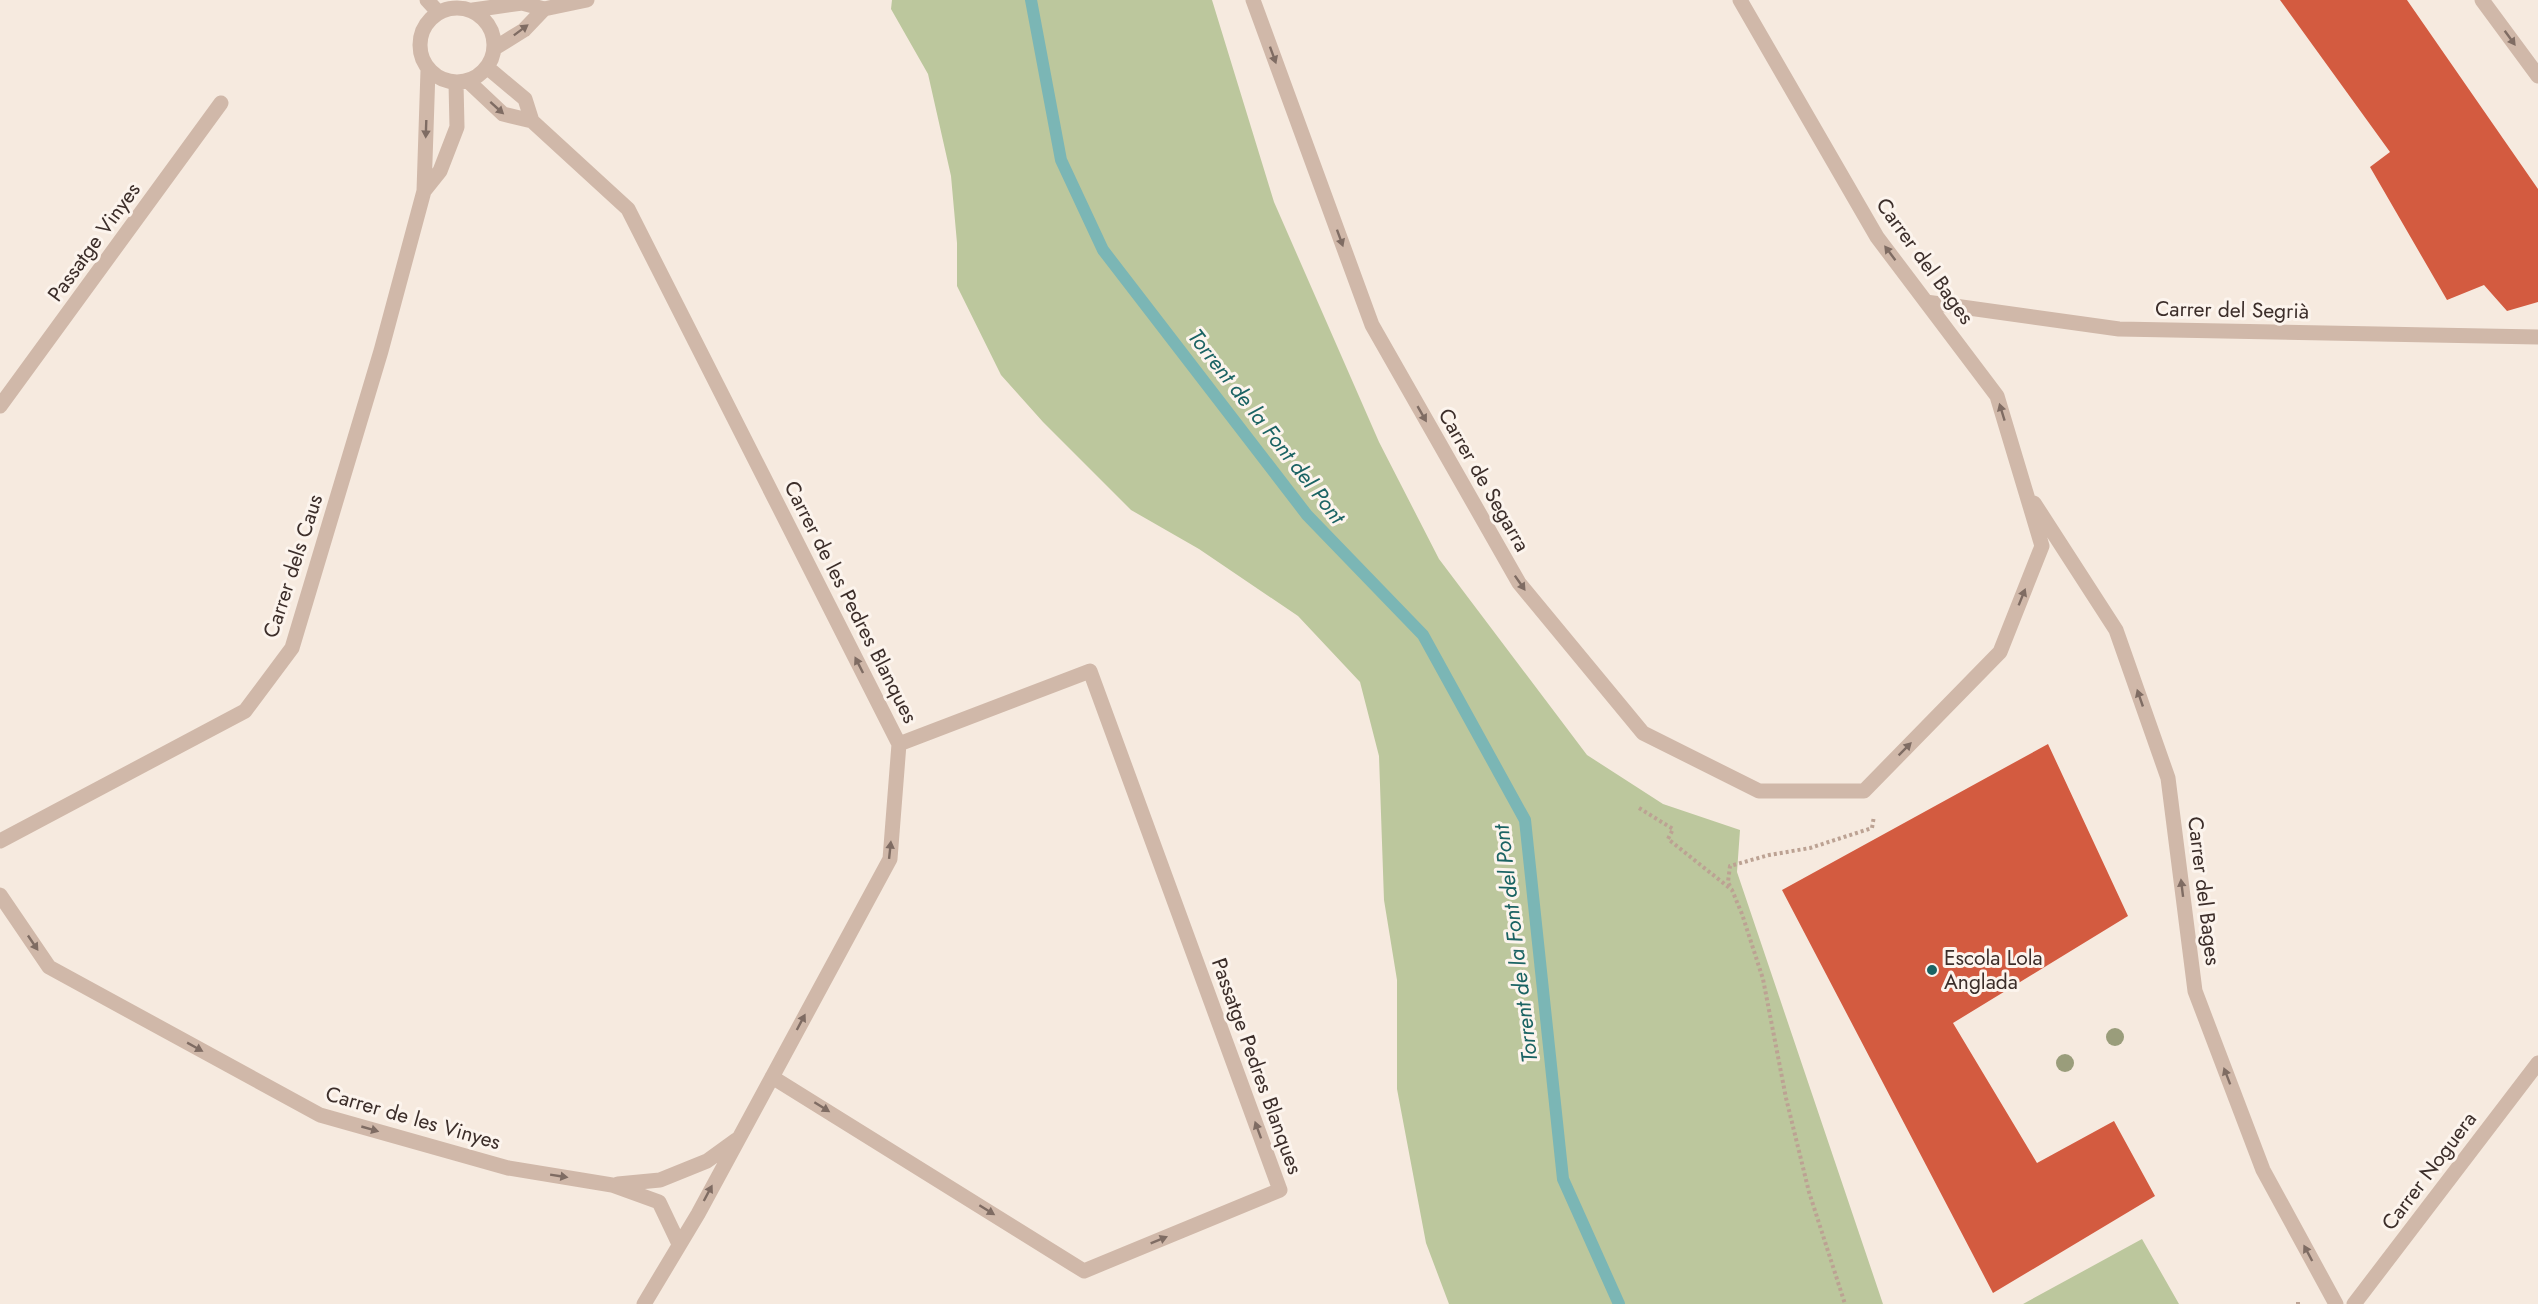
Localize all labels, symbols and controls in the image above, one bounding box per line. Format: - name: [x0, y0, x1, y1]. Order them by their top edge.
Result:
- one-way arrow: [513, 24, 529, 36]
- one-way arrow: [2504, 30, 2516, 46]
- one-way arrow: [1268, 46, 1278, 64]
- one-way arrow: [489, 101, 504, 115]
- one-way arrow: [421, 119, 430, 138]
- street label: Passatge Vinyes: [41, 176, 147, 308]
- street label: Carrer del Bages: [1869, 192, 1981, 330]
- one-way arrow: [1335, 229, 1345, 247]
- one-way arrow: [1884, 246, 1896, 261]
- street label: Carrer del Segrià: [2155, 294, 2309, 326]
- water label: Torrent de la Font del Pont: [1181, 322, 1354, 532]
- street label: Carrer de Segarra: [1431, 403, 1537, 557]
- one-way arrow: [1997, 403, 2006, 421]
- one-way arrow: [1417, 406, 1428, 422]
- street label: Carrer de les Pedres Blanques: [777, 476, 925, 728]
- street label: Carrer dels Caus: [256, 490, 330, 642]
- one-way arrow: [1514, 574, 1526, 590]
- one-way arrow: [2017, 588, 2027, 606]
- one-way arrow: [854, 656, 864, 673]
- one-way arrow: [2135, 689, 2145, 707]
- one-way arrow: [1897, 743, 1911, 757]
- street label: Carrer del Bages: [2180, 815, 2228, 967]
- water label: Torrent de la Font del Pont: [1484, 821, 1545, 1065]
- one-way arrow: [886, 840, 895, 859]
- one-way arrow: [2178, 878, 2187, 897]
- one-way arrow: [27, 935, 38, 951]
- place label: Escola Lola Anglada: [1944, 943, 2043, 997]
- street label: Passatge Pedres Blanques: [1204, 954, 1310, 1178]
- marker: Escola Lola Anglada: [1925, 963, 1939, 977]
- one-way arrow: [796, 1013, 806, 1030]
- one-way arrow: [186, 1042, 203, 1052]
- one-way arrow: [2222, 1067, 2232, 1085]
- street label: Carrer de les Vinyes: [322, 1079, 504, 1157]
- one-way arrow: [813, 1102, 830, 1113]
- street label: Carrer Noguera: [2374, 1105, 2484, 1237]
- one-way arrow: [1253, 1121, 1262, 1139]
- one-way arrow: [361, 1125, 379, 1134]
- one-way arrow: [550, 1172, 569, 1181]
- one-way arrow: [703, 1185, 713, 1202]
- one-way arrow: [979, 1205, 995, 1216]
- one-way arrow: [1150, 1235, 1168, 1244]
- one-way arrow: [2303, 1244, 2313, 1261]

